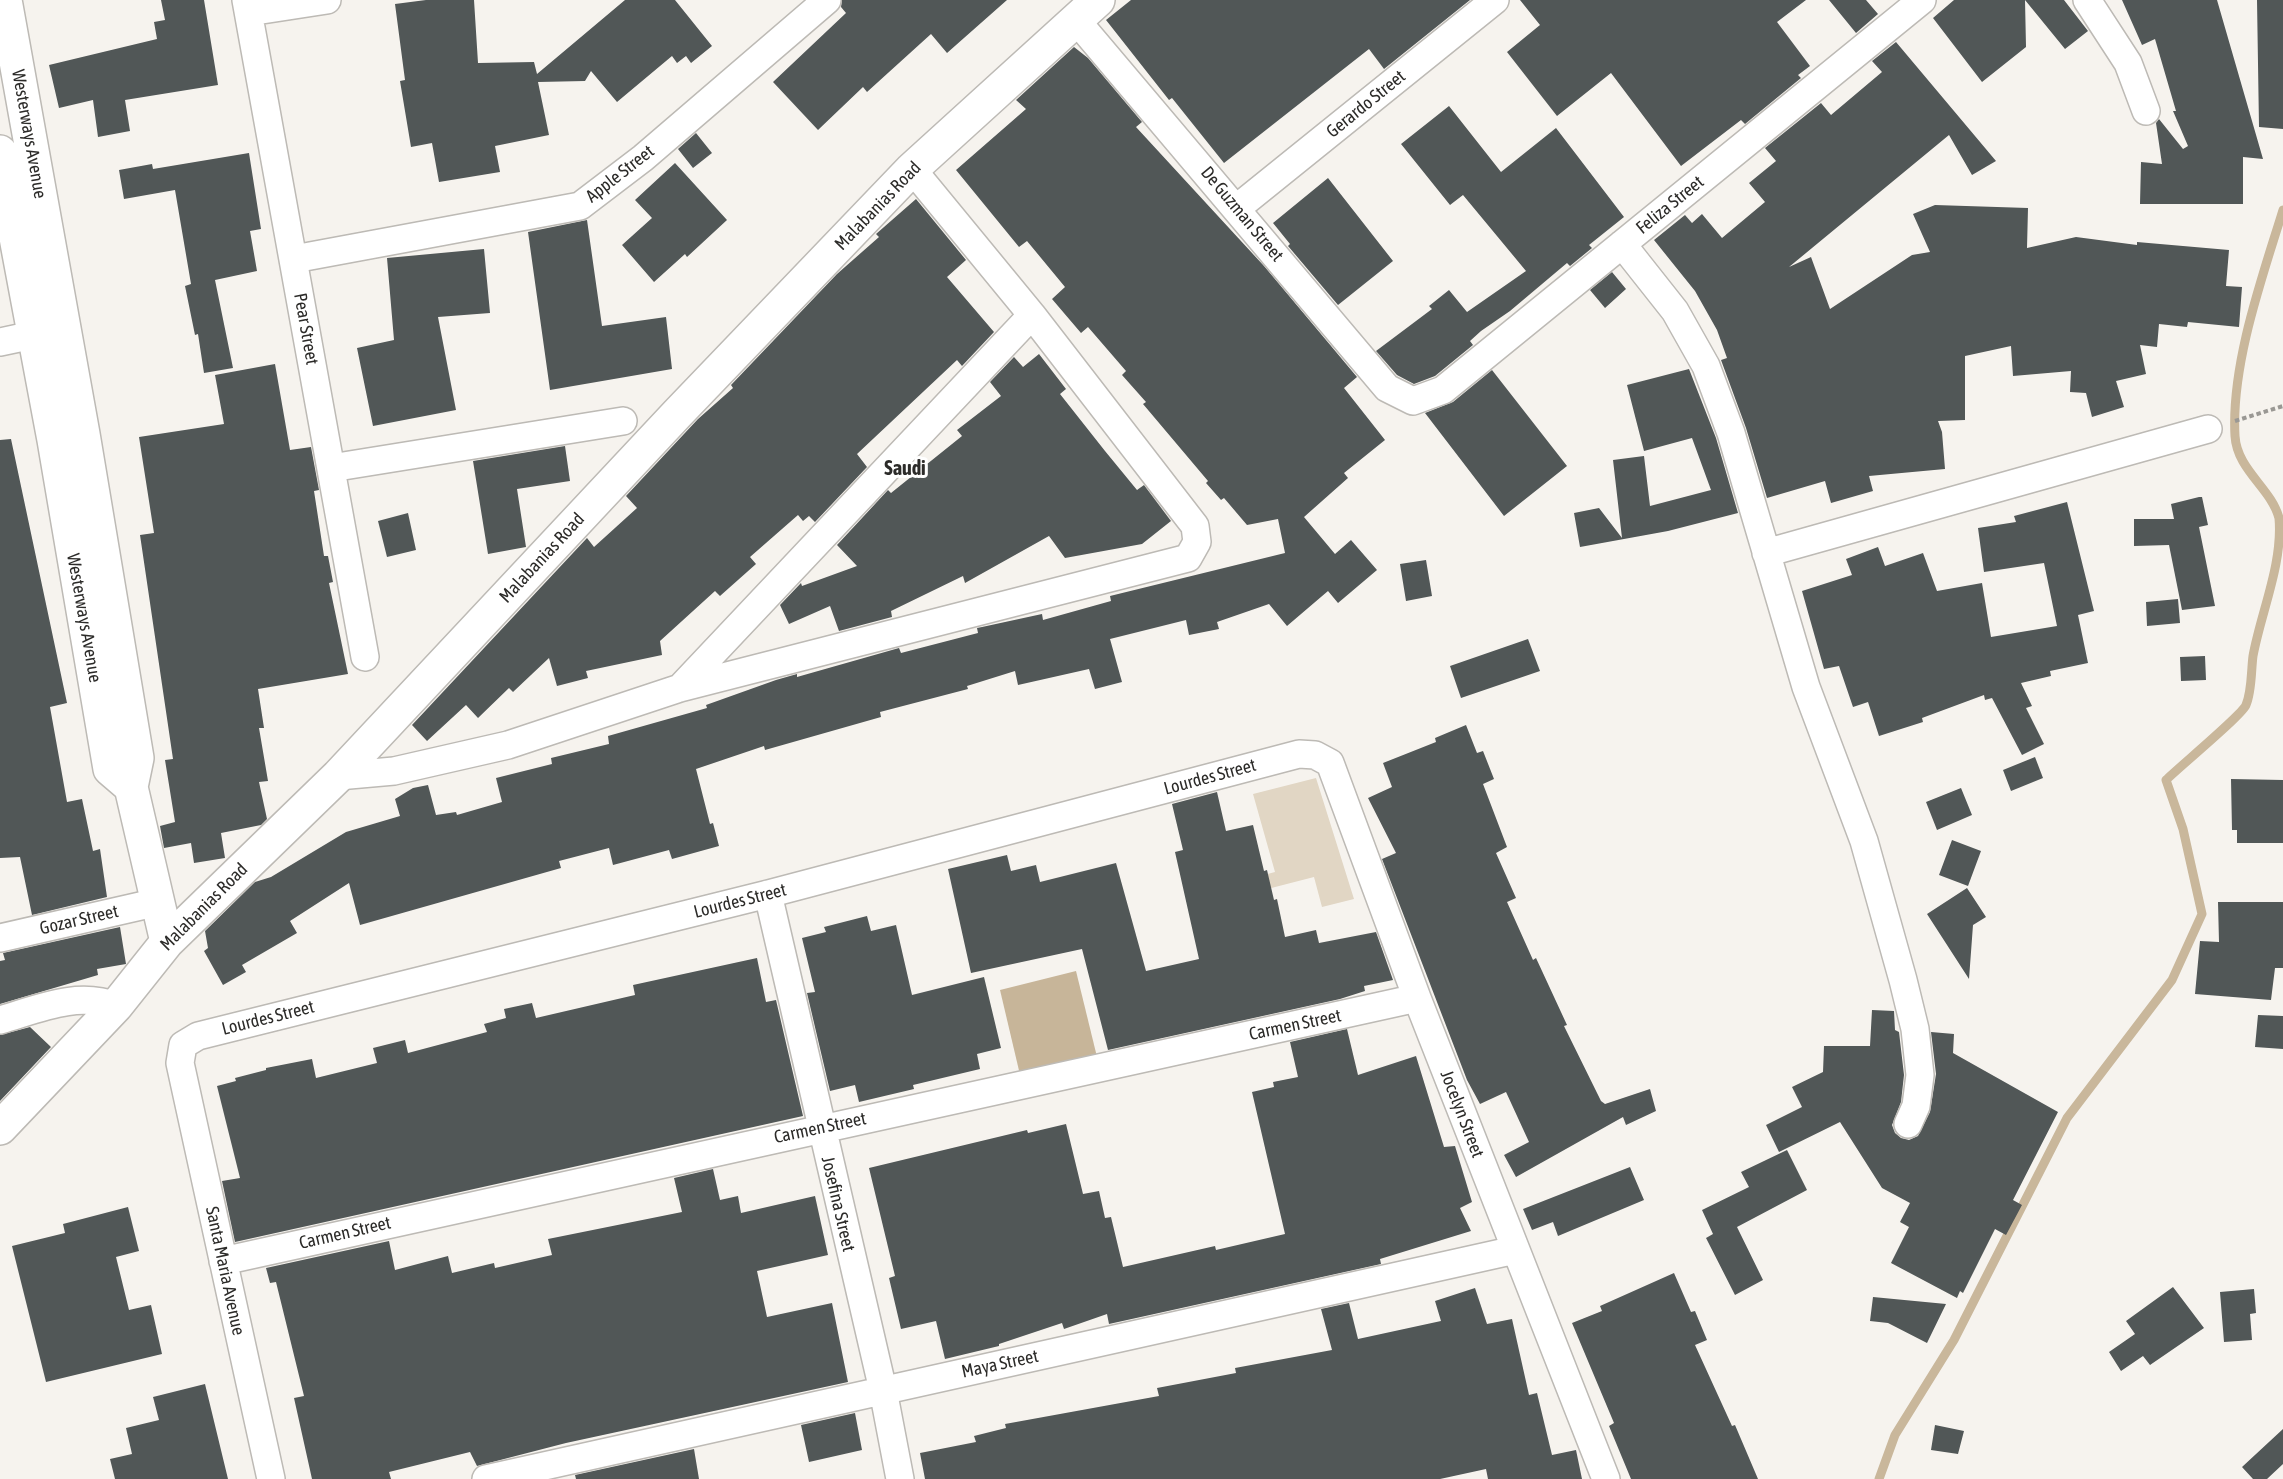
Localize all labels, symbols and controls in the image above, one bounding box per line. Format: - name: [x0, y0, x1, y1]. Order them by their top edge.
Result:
- street label: Gerardo Street: [1322, 66, 1410, 142]
- street label: Westerways Avenue: [7, 68, 51, 200]
- street label: Apple Street: [582, 141, 658, 207]
- street label: Malabanias Road: [830, 157, 926, 255]
- street label: De Guzman Street: [1196, 162, 1288, 266]
- street label: Feliza Street: [1632, 171, 1708, 239]
- street label: Pear Street: [289, 291, 323, 367]
- district label: Saudi: [884, 457, 926, 481]
- street label: Malabanias Road: [495, 509, 589, 607]
- street label: Westerways Avenue: [62, 552, 106, 684]
- street label: Lourdes Street: [1162, 754, 1258, 800]
- street label: Malabanias Road: [156, 859, 252, 955]
- street label: Lourdes Street: [692, 879, 788, 923]
- street label: Gozar Street: [38, 900, 120, 940]
- street label: Lourdes Street: [220, 996, 316, 1040]
- street label: Carmen Street: [1247, 1005, 1343, 1045]
- street label: Jocelyn Street: [1435, 1067, 1489, 1161]
- street label: Carmen Street: [772, 1108, 868, 1148]
- street label: Josefina Street: [817, 1154, 859, 1254]
- street label: Santa Maria Avenue: [201, 1205, 249, 1337]
- street label: Carmen Street: [297, 1212, 393, 1254]
- street label: Maya Street: [960, 1345, 1040, 1383]

